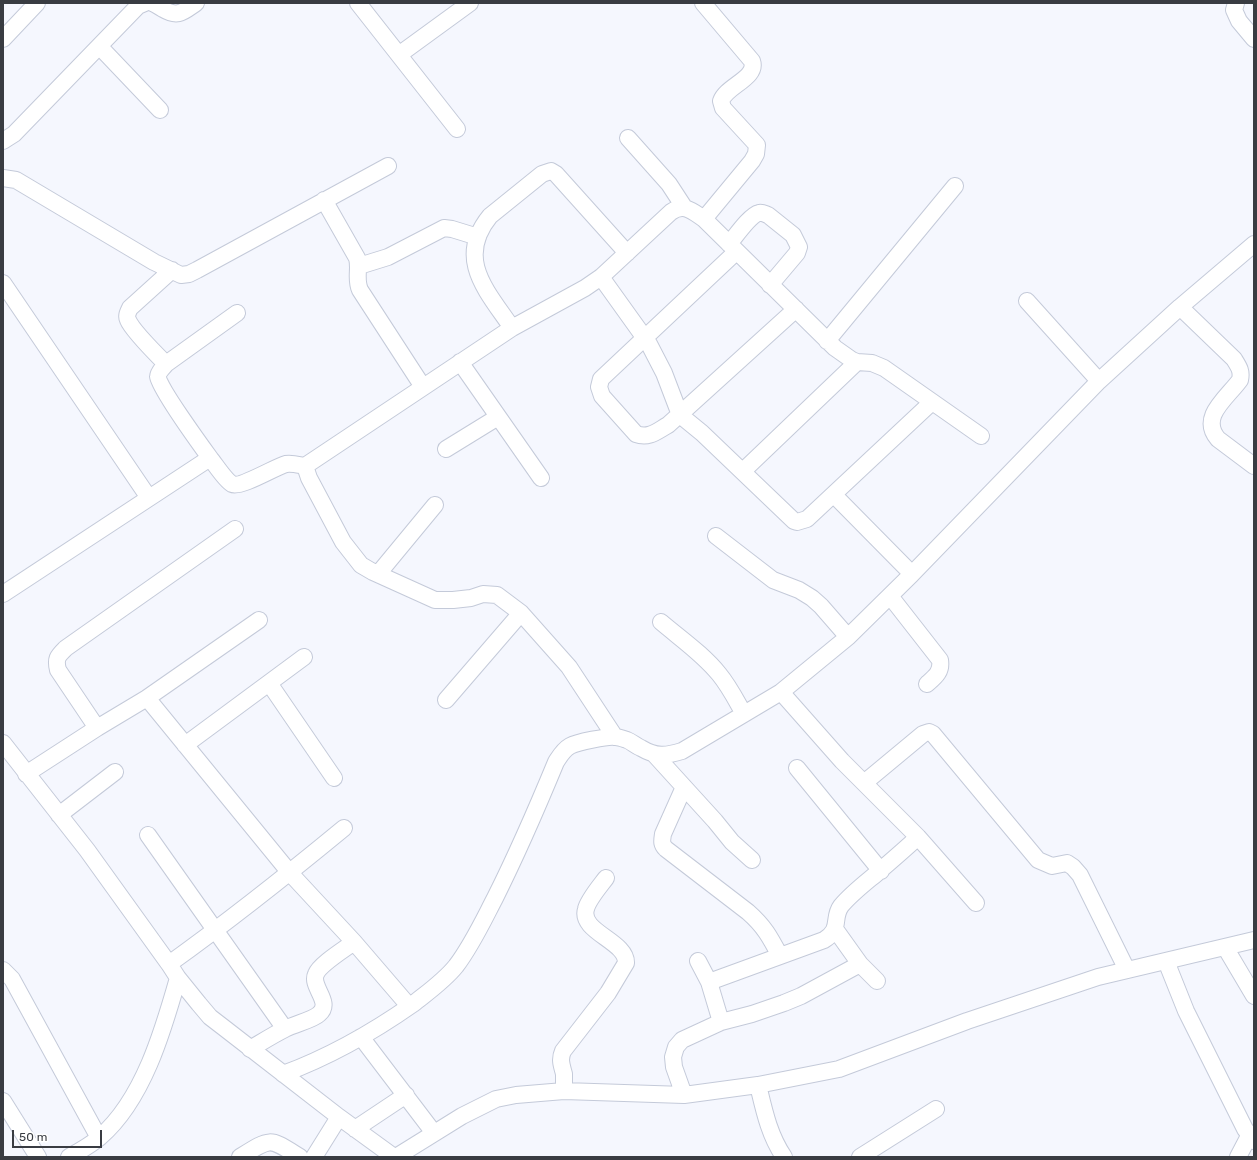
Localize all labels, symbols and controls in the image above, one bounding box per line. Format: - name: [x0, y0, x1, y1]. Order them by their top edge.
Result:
- scale bar: [14, 1122, 104, 1148]
- text: 50 m: [19, 1130, 47, 1144]

